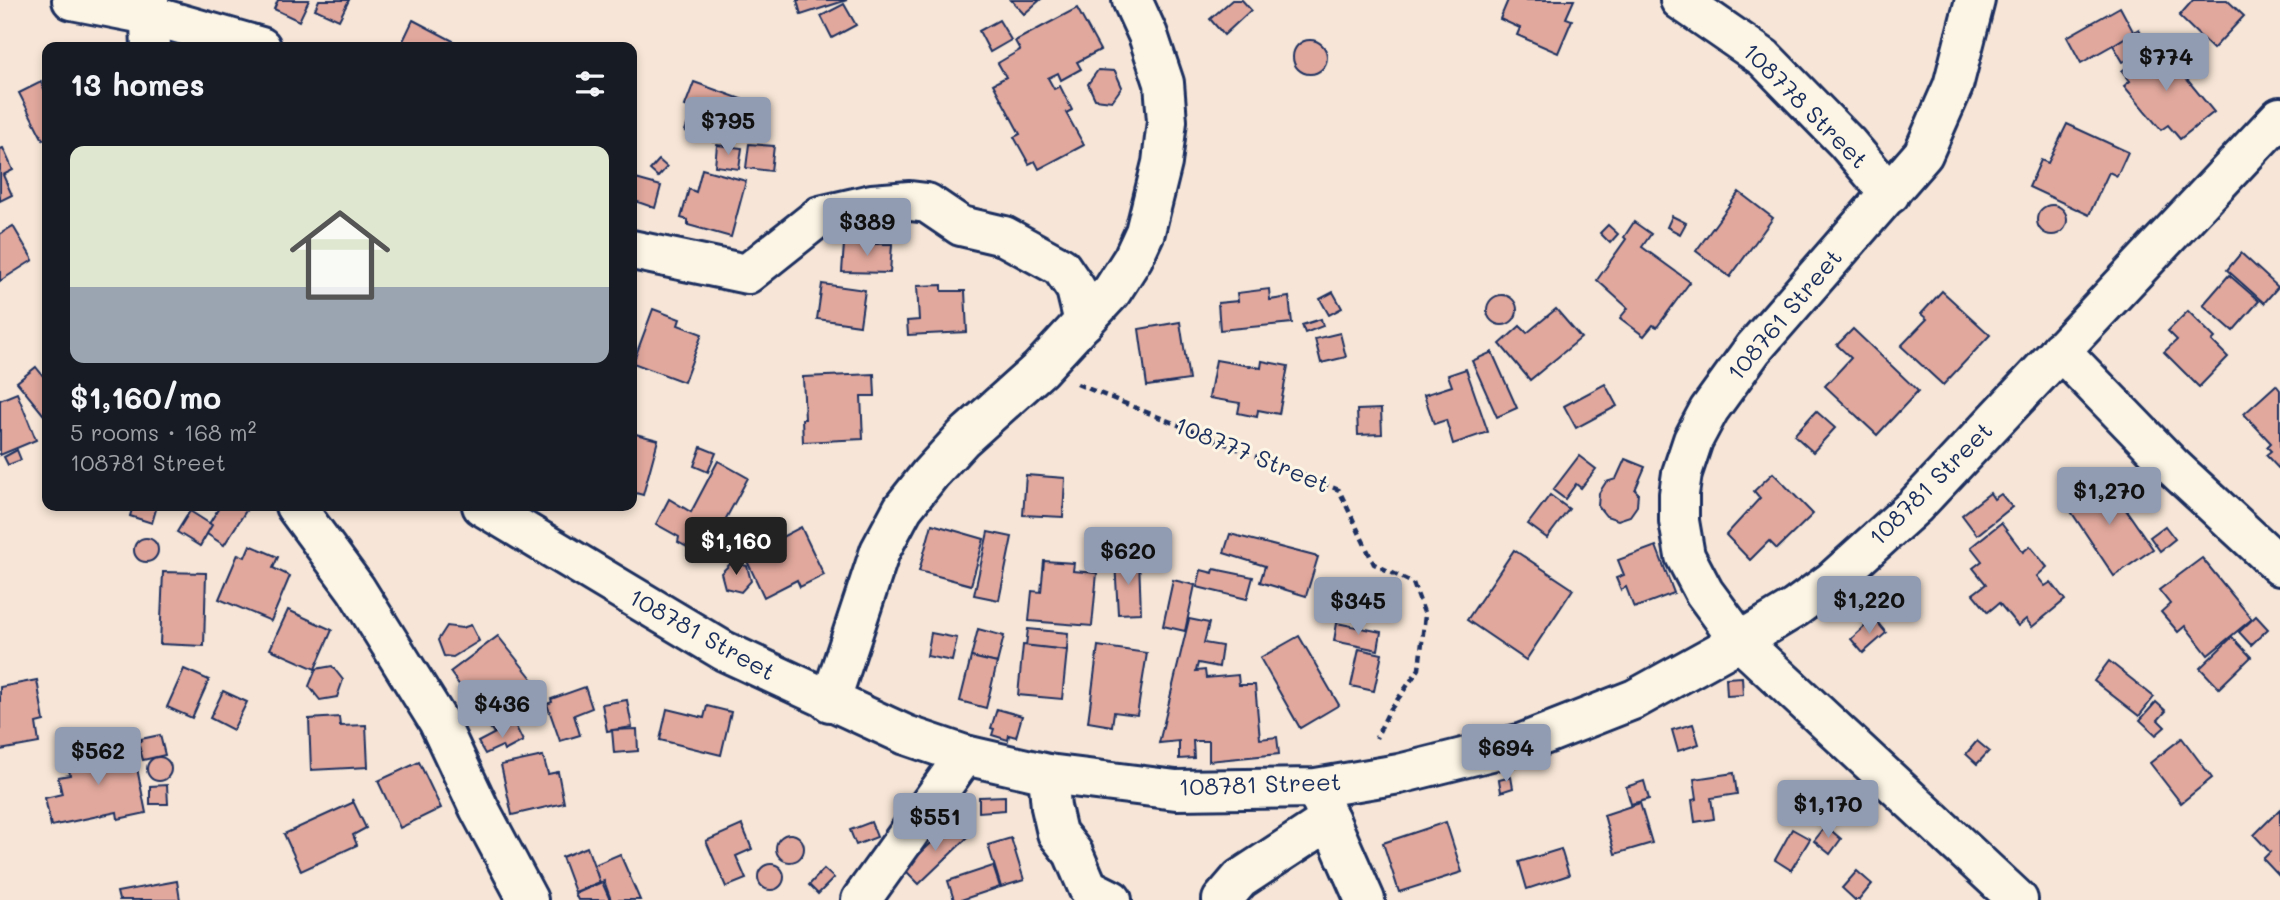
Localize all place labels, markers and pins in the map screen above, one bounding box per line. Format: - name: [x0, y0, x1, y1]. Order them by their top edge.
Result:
- pin: $774: [2125, 34, 2207, 93]
- pin: $795: [687, 97, 769, 157]
- pin: $389: [826, 198, 908, 258]
- pin: $1,270: [2052, 468, 2166, 527]
- pin: $1,160: [679, 518, 793, 577]
- pin: $620: [1087, 528, 1169, 587]
- pin: $1,220: [1812, 576, 1926, 636]
- pin: $345: [1317, 578, 1399, 637]
- pin: $436: [461, 680, 543, 740]
- pin: $694: [1465, 724, 1547, 784]
- pin: $562: [57, 728, 139, 787]
- pin: $1,170: [1771, 780, 1885, 840]
- pin: $551: [894, 794, 976, 853]

